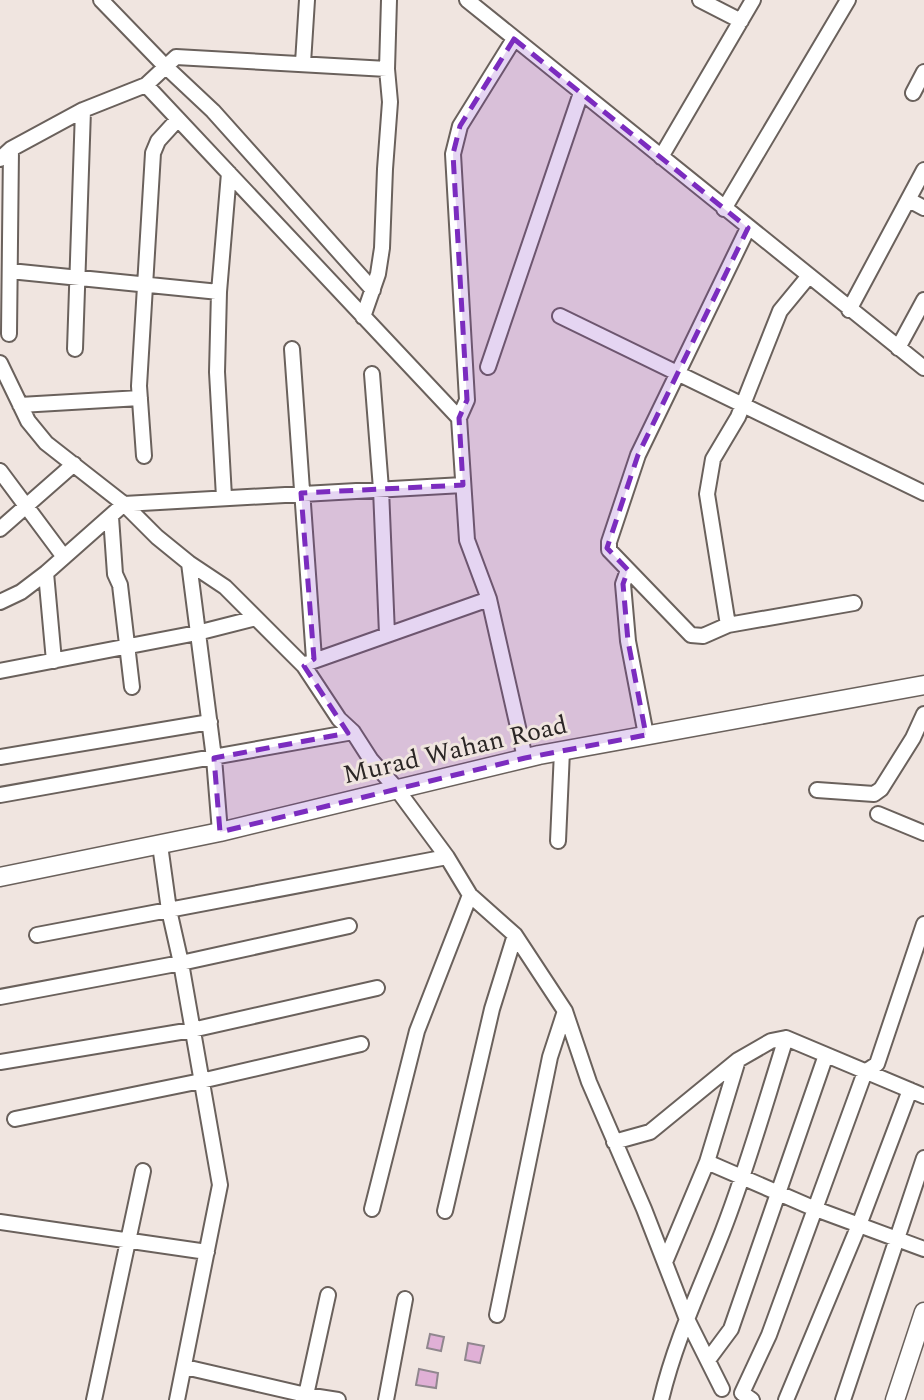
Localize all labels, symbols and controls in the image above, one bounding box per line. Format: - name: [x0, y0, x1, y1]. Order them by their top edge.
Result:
- street label: Murad Wahan Road: [339, 705, 571, 795]

